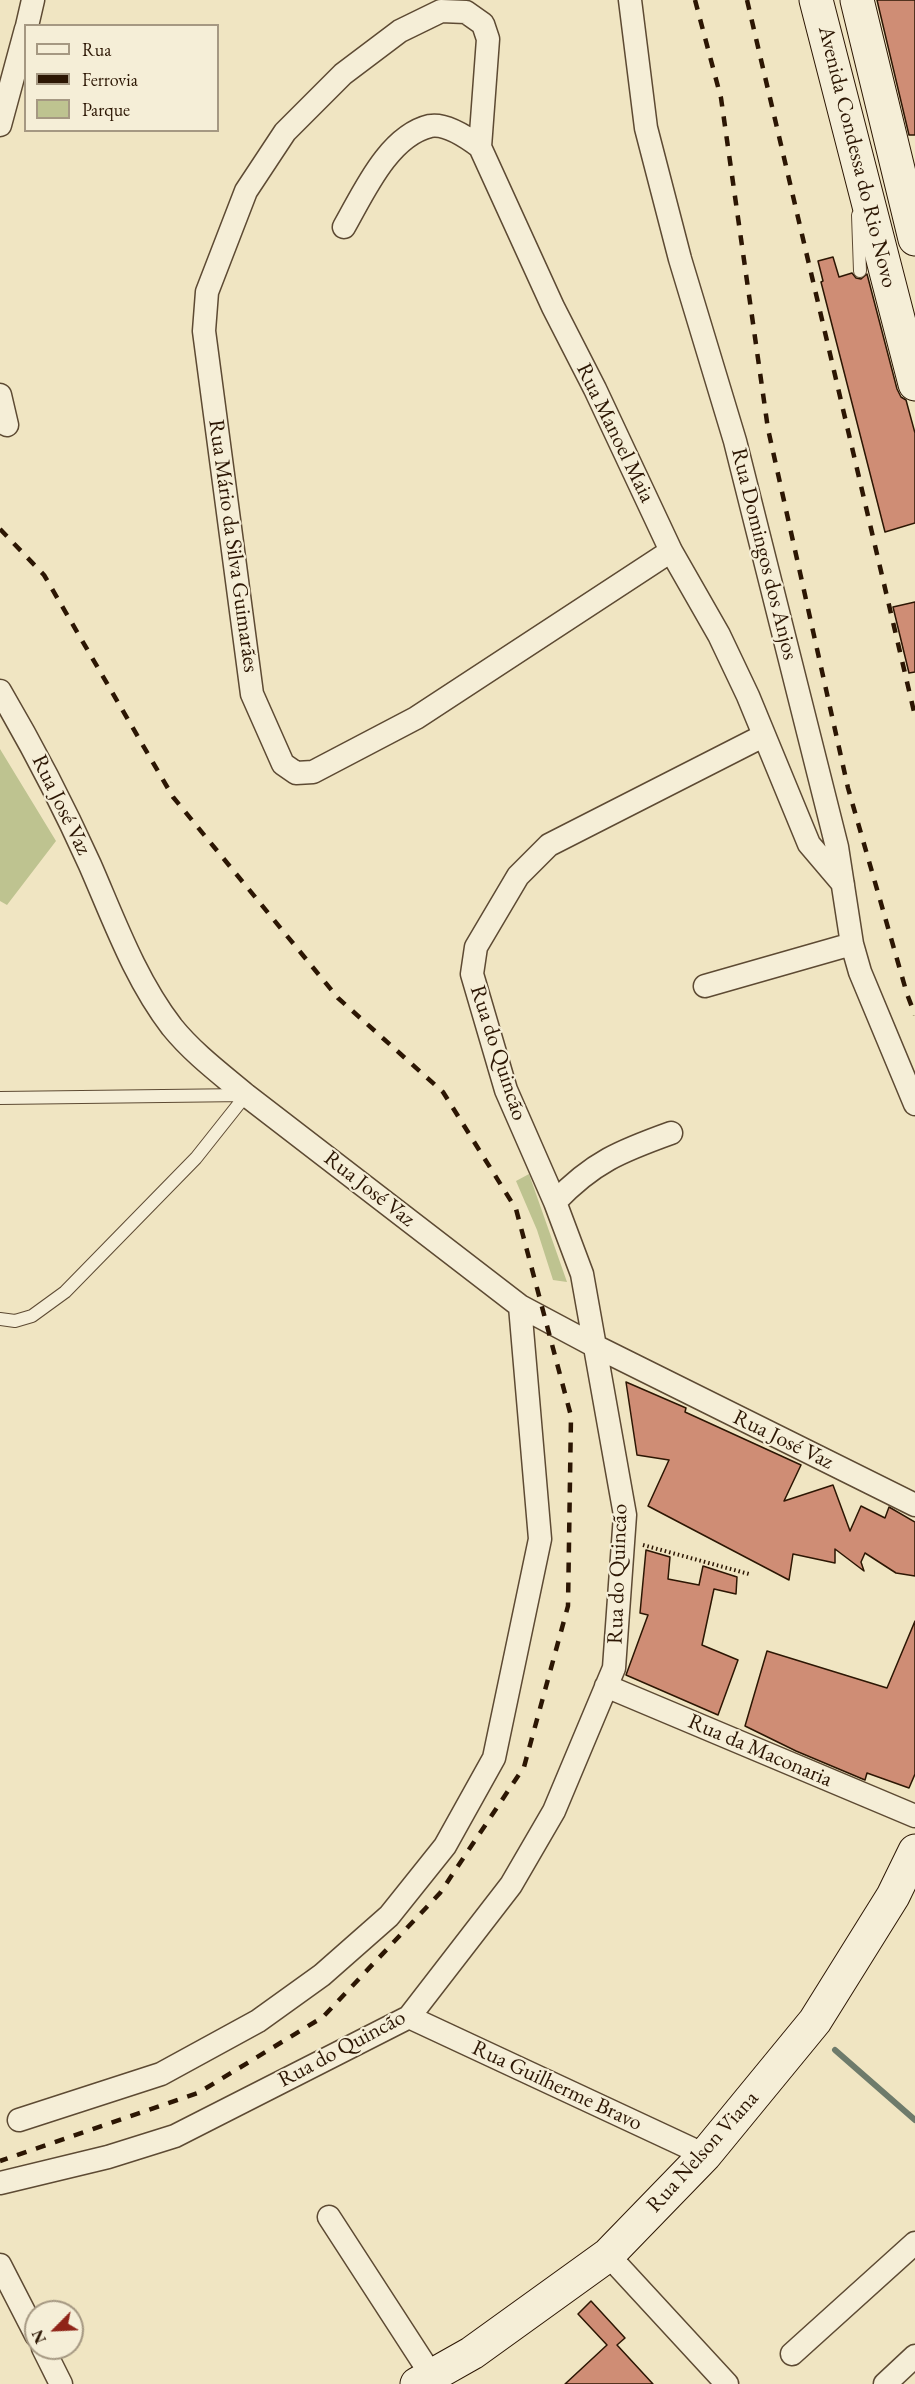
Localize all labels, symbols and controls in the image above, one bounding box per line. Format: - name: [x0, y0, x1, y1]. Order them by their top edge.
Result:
- street label: Avenida Condessa do Rio Novo: [812, 23, 902, 291]
- legend: [24, 24, 219, 132]
- text: Rua: [82, 38, 112, 61]
- text: Ferrovia: [82, 68, 138, 91]
- text: Parque: [82, 98, 130, 121]
- street label: Rua Manoel Maia: [570, 359, 660, 507]
- street label: Rua Mário da Silva Guimarães: [202, 418, 264, 674]
- street label: Rua Domingos dos Anjos: [725, 445, 803, 663]
- street label: Rua José Vaz: [25, 751, 97, 859]
- street label: Rua do Quincão: [464, 982, 532, 1124]
- street label: Rua José Vaz: [318, 1145, 420, 1233]
- street label: Rua José Vaz: [729, 1404, 837, 1476]
- street label: Rua do Quincão: [602, 1503, 634, 1645]
- street label: Rua da Maconaria: [684, 1709, 836, 1793]
- street label: Rua do Quincão: [274, 2004, 410, 2094]
- street label: Rua Guilherme Bravo: [468, 2035, 646, 2137]
- street label: Rua Nelson Viana: [641, 2086, 765, 2218]
- north arrow: [24, 2300, 84, 2360]
- text: N: [27, 2327, 51, 2347]

